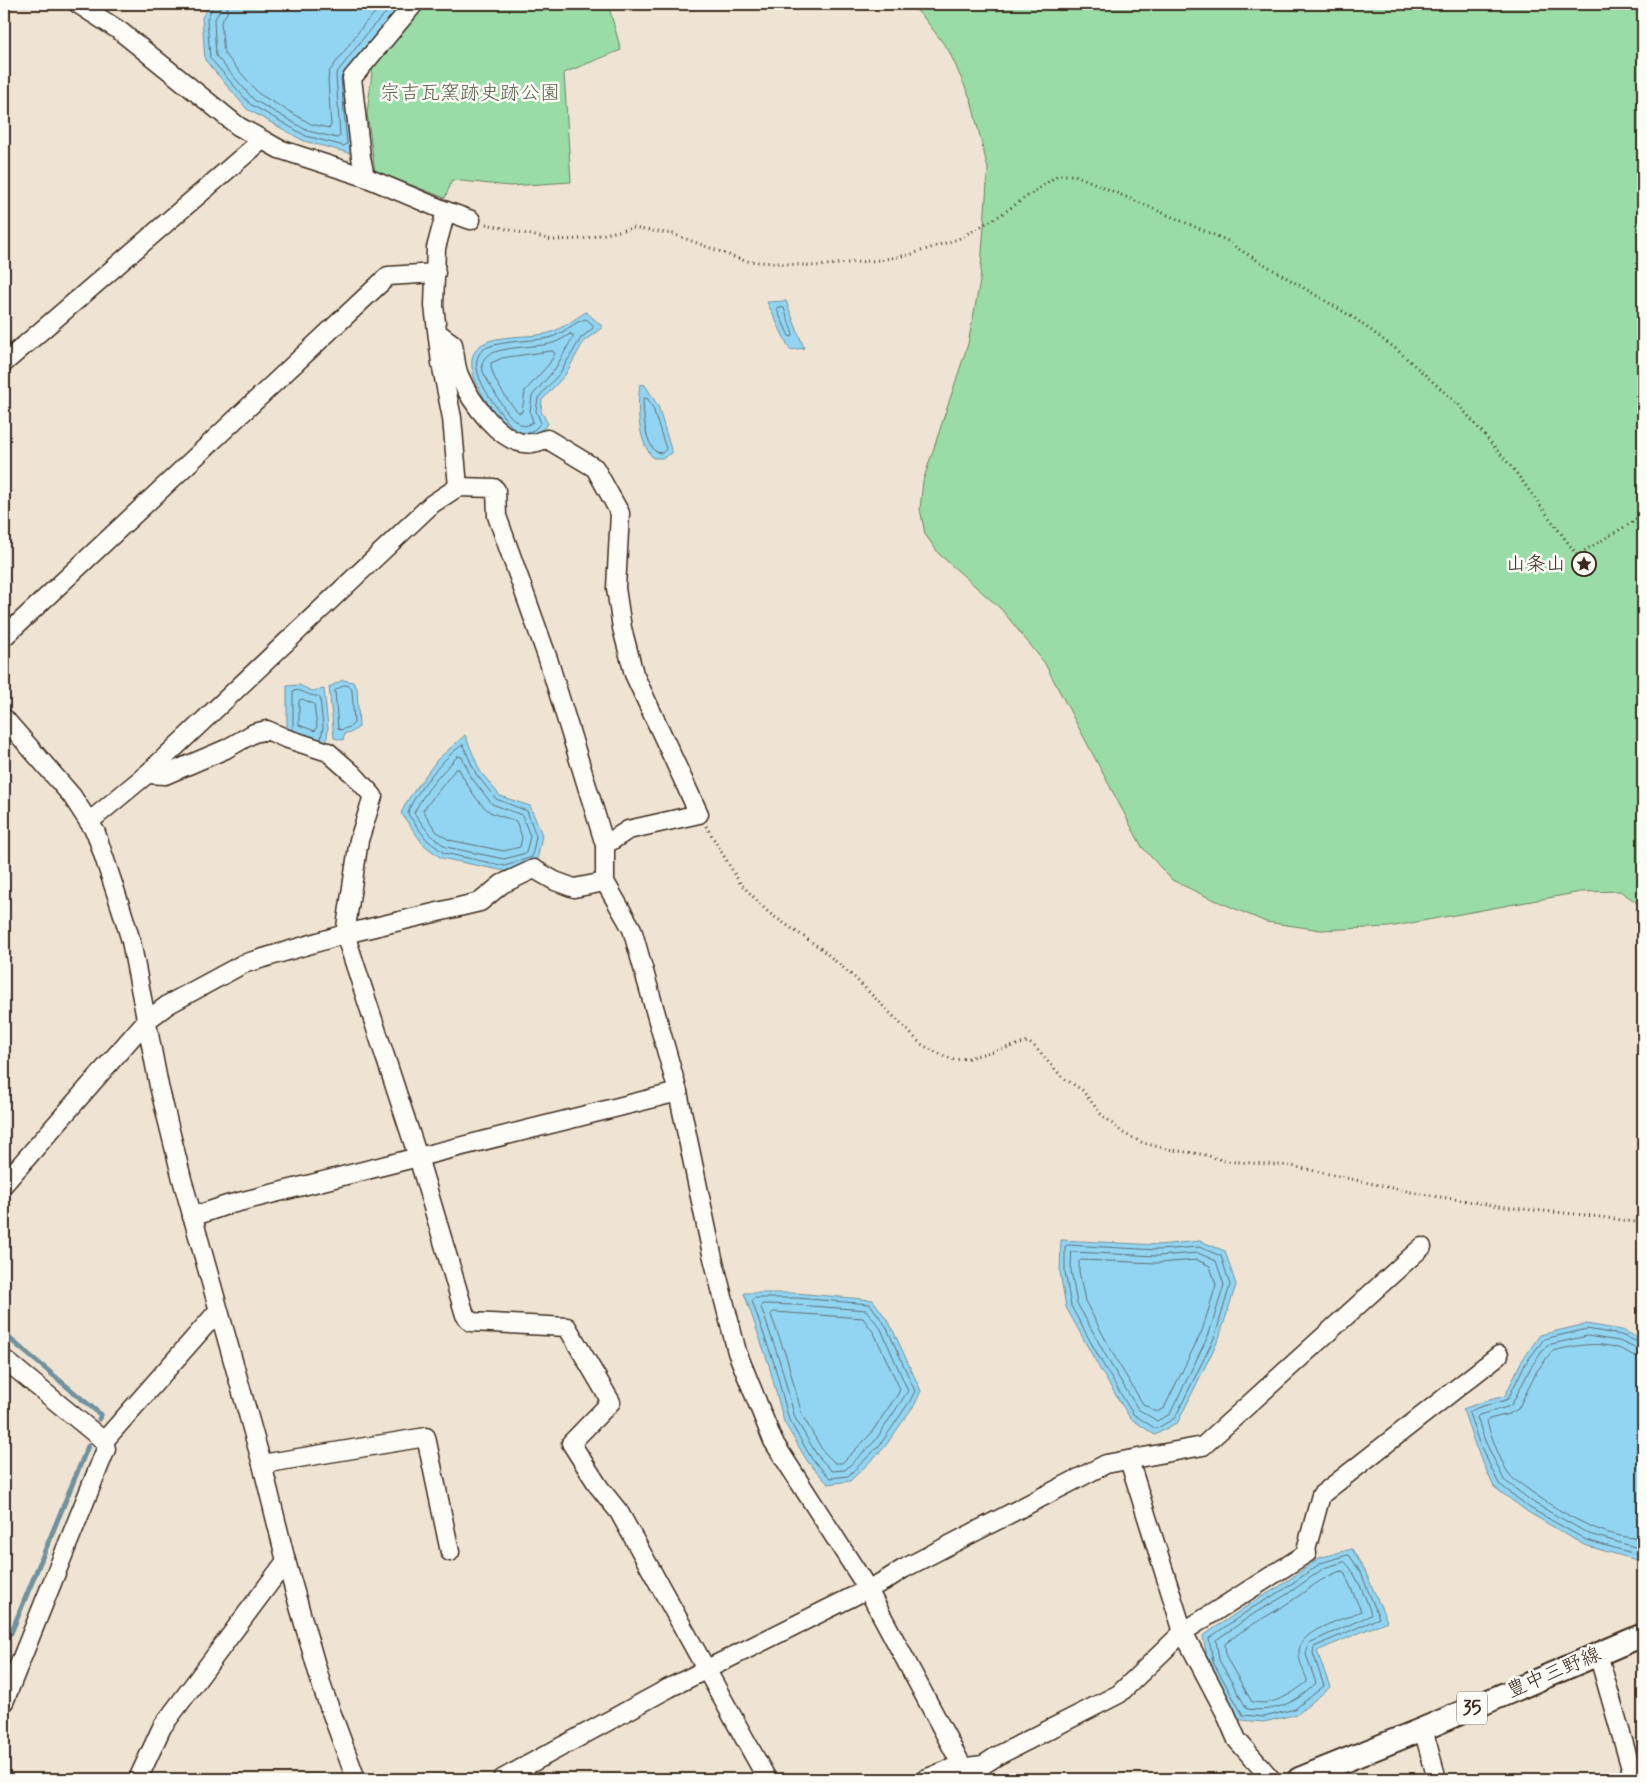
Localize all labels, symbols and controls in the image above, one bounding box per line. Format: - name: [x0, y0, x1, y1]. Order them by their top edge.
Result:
- park label: 宗吉瓦窯跡史跡公園: [380, 80, 560, 107]
- place label: 山条山: [1506, 551, 1566, 578]
- place icon: 山条山: [1571, 551, 1597, 577]
- street label: 豊中三野線: [1503, 1641, 1605, 1705]
- road number: 35: [1457, 1692, 1487, 1725]

